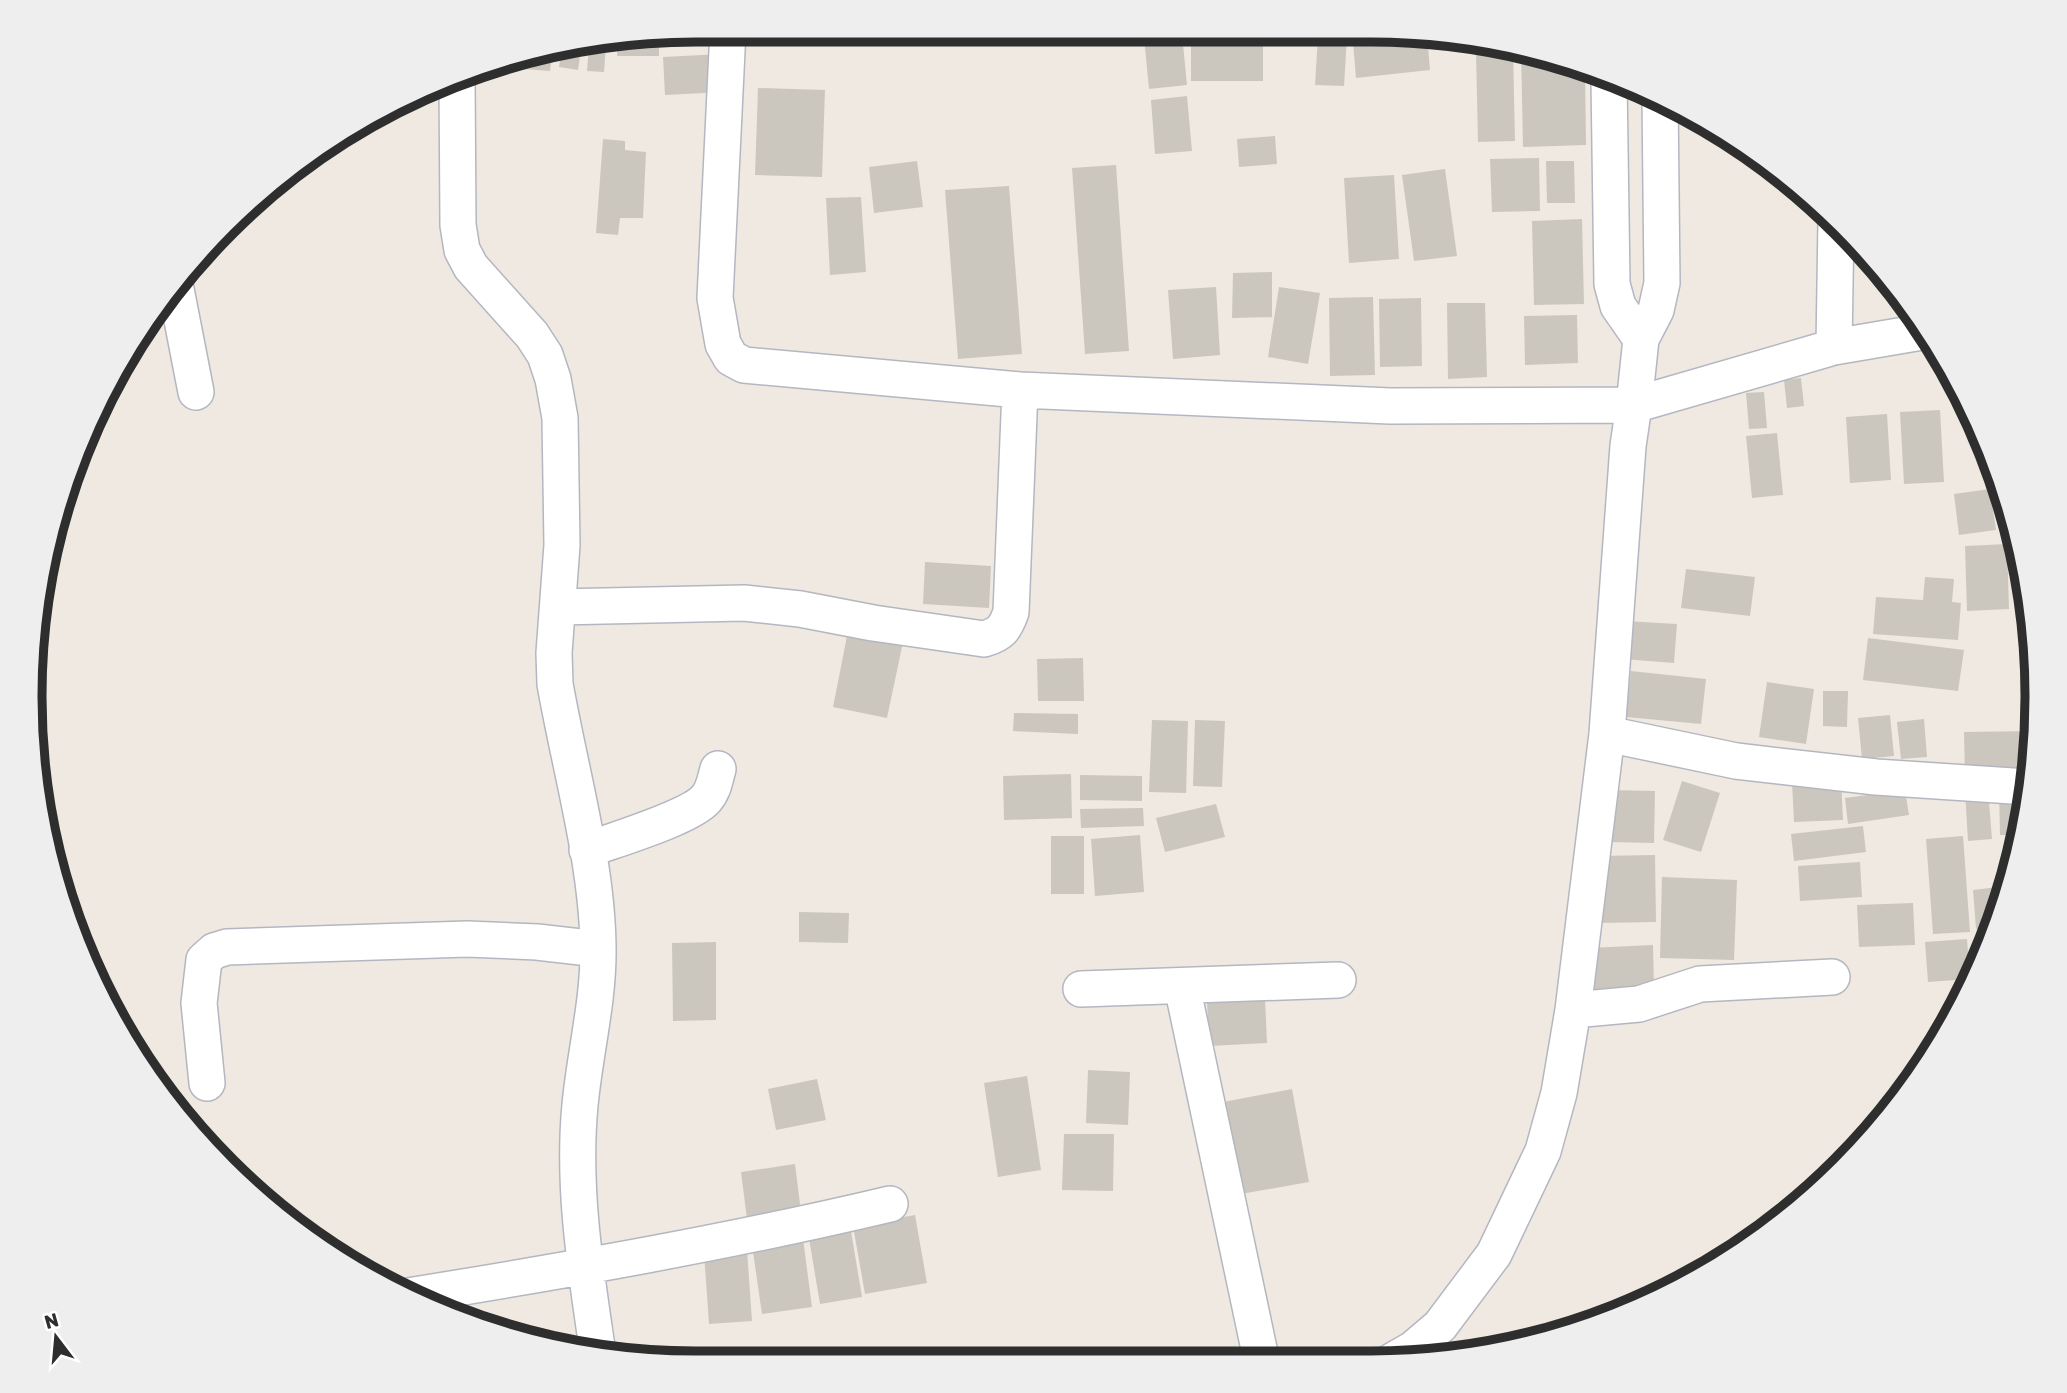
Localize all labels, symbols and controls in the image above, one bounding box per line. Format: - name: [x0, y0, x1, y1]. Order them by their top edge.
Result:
- north arrow: [21, 1302, 91, 1372]
- text: N: [42, 1308, 61, 1334]

